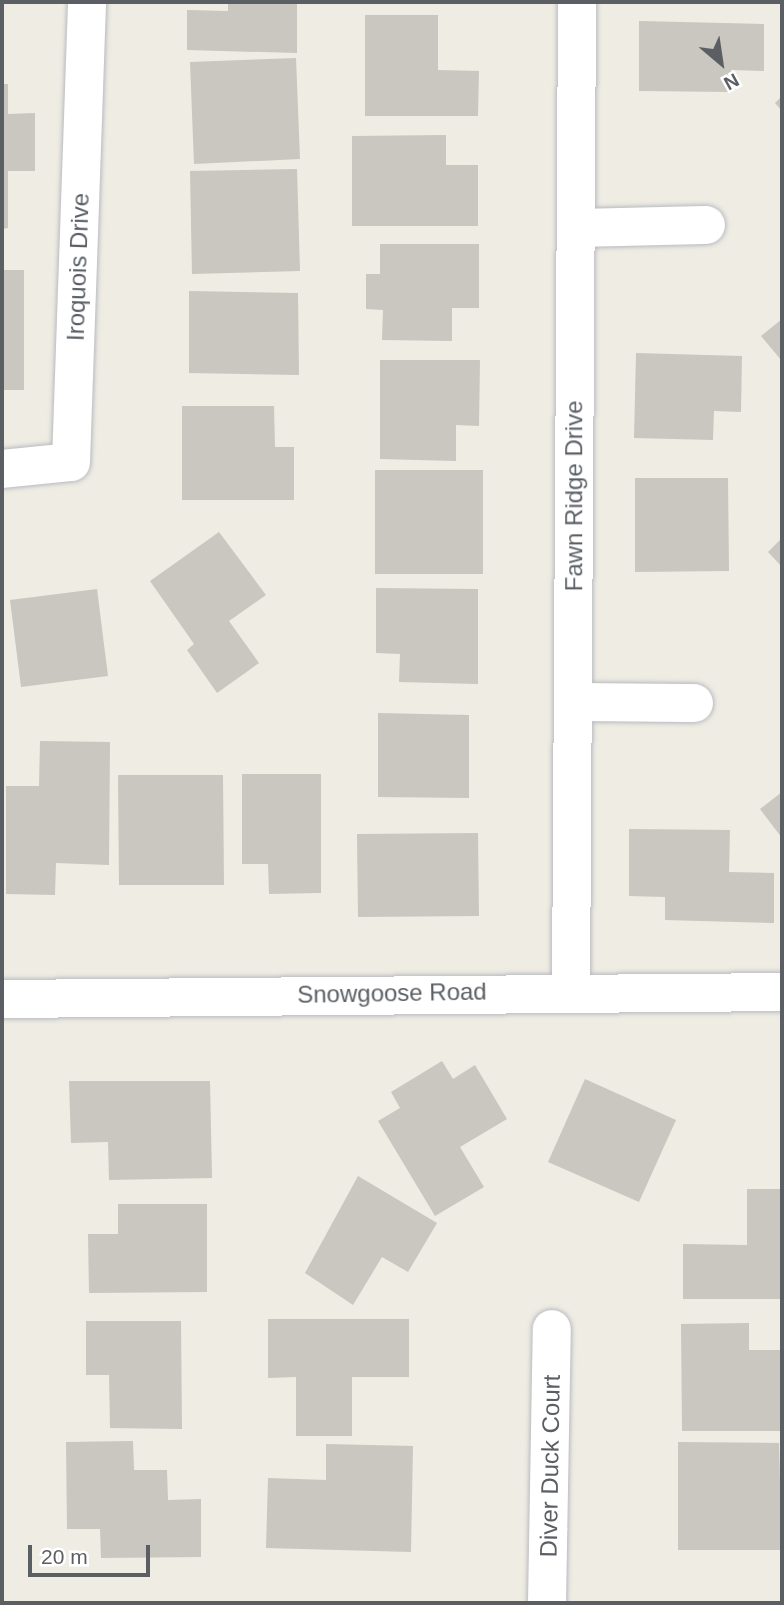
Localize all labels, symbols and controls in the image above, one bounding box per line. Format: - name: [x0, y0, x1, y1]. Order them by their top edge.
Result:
- north arrow: [686, 28, 756, 98]
- text: N: [720, 69, 743, 94]
- street label: Iroquois Drive: [61, 193, 95, 341]
- street label: Fawn Ridge Drive: [560, 401, 588, 591]
- street label: Snowgoose Road: [297, 977, 487, 1009]
- street label: Diver Duck Court: [534, 1374, 566, 1558]
- scale bar: [32, 1532, 154, 1576]
- text: 20 m: [41, 1545, 88, 1568]

